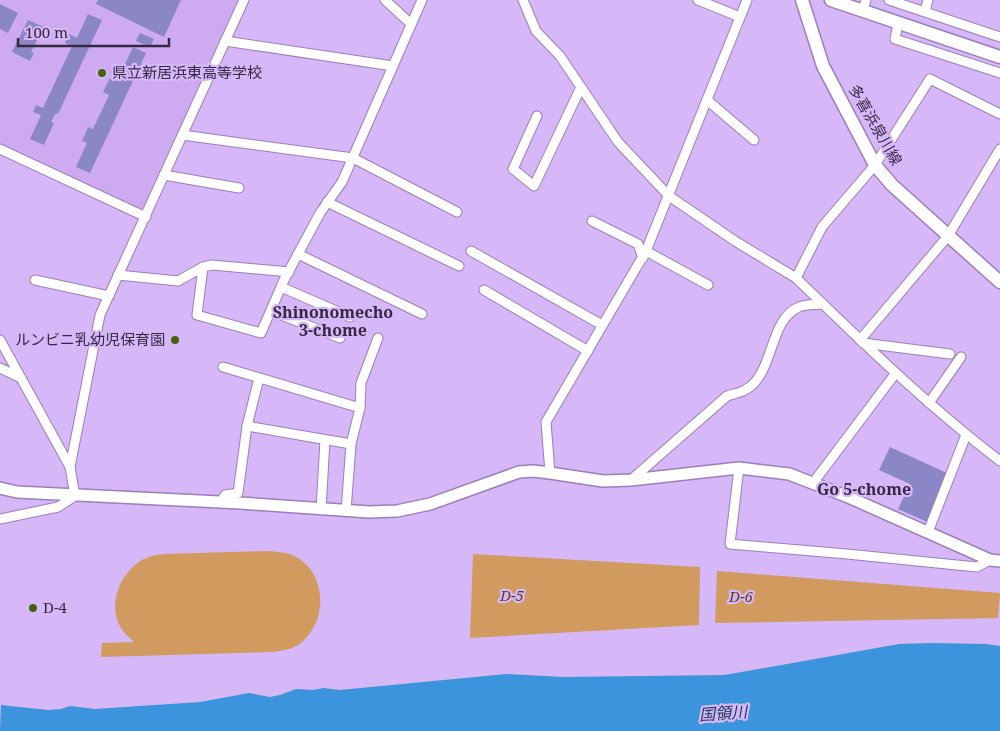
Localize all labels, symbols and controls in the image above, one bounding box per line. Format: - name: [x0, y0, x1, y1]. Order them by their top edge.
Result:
- scale bar: [18, 15, 169, 47]
- text: 100 m: [25, 22, 68, 42]
- place label: 県立新居浜東高等学校: [112, 62, 262, 82]
- marker: 県立新居浜東高等学校: [96, 67, 108, 79]
- street label: 多喜浜泉川線: [845, 81, 907, 168]
- district label: Shinonomecho 3-chome: [273, 301, 393, 341]
- place label: ルンビニ乳幼児保育園: [15, 329, 165, 349]
- marker: ルンビニ乳幼児保育園: [169, 334, 181, 346]
- district label: Go 5-chome: [817, 478, 911, 500]
- park label: D-5: [499, 585, 524, 605]
- park label: D-6: [728, 586, 754, 606]
- place label: D-4: [43, 597, 68, 617]
- marker: D-4: [27, 602, 39, 614]
- water label: 国領川: [698, 700, 750, 726]

